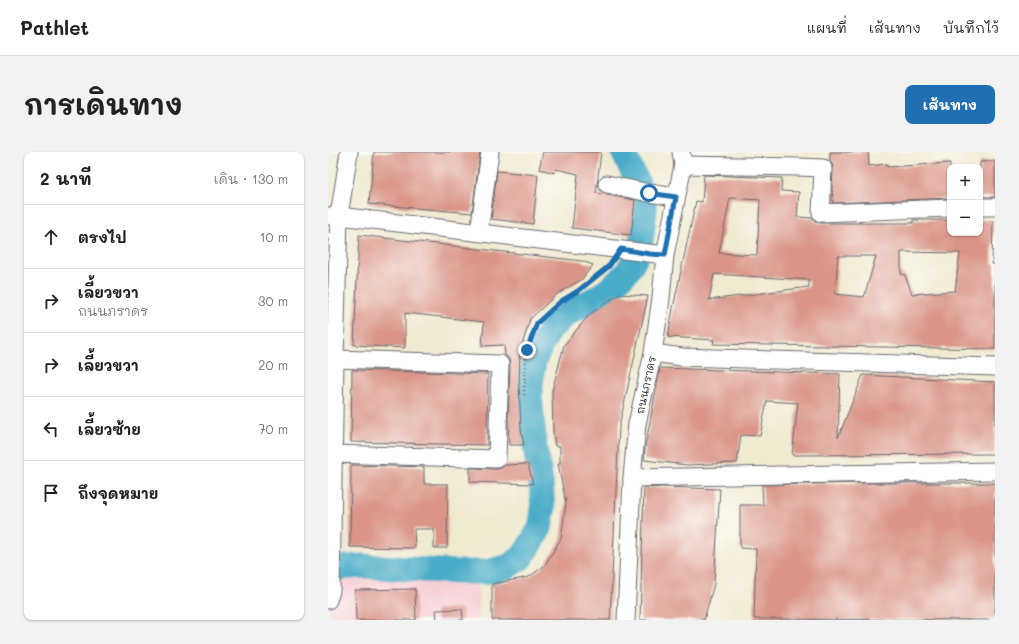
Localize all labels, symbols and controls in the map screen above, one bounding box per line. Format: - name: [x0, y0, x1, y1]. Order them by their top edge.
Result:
- text: Pathlet: [20, 15, 89, 40]
- text: แผนที่: [807, 18, 847, 37]
- text: เส้นทาง: [869, 18, 921, 37]
- text: บันทึกไว้: [943, 18, 999, 37]
- button: เส้นทาง: [905, 85, 995, 124]
- text: การเดินทาง: [24, 86, 182, 122]
- map controls: [947, 164, 983, 236]
- button: +: [947, 164, 983, 200]
- text: 2 นาที: [40, 167, 92, 189]
- text: เดิน · 130 m: [214, 170, 288, 187]
- route start: [640, 184, 658, 202]
- button: −: [947, 200, 983, 236]
- icon: ahead: [40, 226, 62, 248]
- text: ตรงไป: [78, 227, 127, 247]
- text: 10 m: [260, 228, 288, 245]
- text: เลี้ยวขวา: [78, 282, 139, 302]
- icon: right: [40, 290, 62, 312]
- text: 30 m: [258, 292, 288, 309]
- text: ถนนภราดร: [78, 302, 148, 319]
- route end: [518, 341, 536, 359]
- icon: right: [40, 354, 62, 376]
- street label: ถนนภราดร: [632, 354, 659, 415]
- text: เลี้ยวขวา: [78, 355, 139, 375]
- text: 20 m: [258, 356, 288, 373]
- icon: left: [40, 418, 62, 440]
- text: เลี้ยวซ้าย: [78, 419, 141, 439]
- text: 70 m: [258, 420, 288, 437]
- icon: arrive: [40, 482, 62, 504]
- text: ถึงจุดหมาย: [78, 483, 158, 503]

